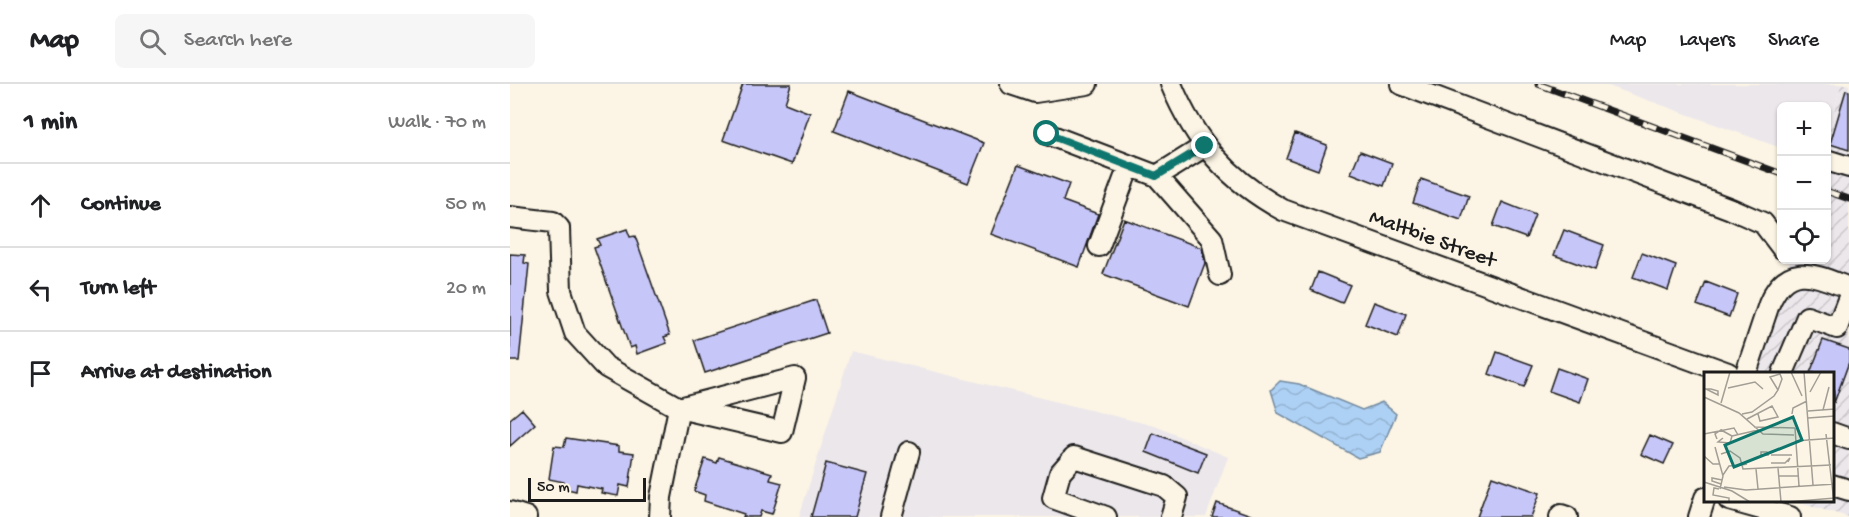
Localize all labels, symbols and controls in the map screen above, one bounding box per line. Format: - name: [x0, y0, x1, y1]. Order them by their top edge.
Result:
- search box: [115, 14, 535, 68]
- text: Map: [30, 25, 79, 58]
- icon: search: [136, 25, 169, 58]
- text: Search here: [184, 28, 292, 54]
- text: Map: [1610, 29, 1646, 54]
- text: Layers: [1679, 29, 1735, 54]
- text: Share: [1768, 29, 1819, 54]
- map controls: [1777, 102, 1831, 264]
- button: +: [1777, 102, 1831, 156]
- text: 1 min: [24, 108, 77, 139]
- text: Walk · 70 m: [388, 112, 486, 135]
- route start: [1033, 120, 1059, 146]
- route end: [1191, 132, 1217, 158]
- button: −: [1777, 156, 1831, 210]
- icon: ahead: [24, 189, 57, 222]
- text: Continue: [81, 192, 161, 218]
- text: 50 m: [445, 194, 486, 217]
- street label: Maltbie Street: [1365, 205, 1501, 276]
- button: locate: [1777, 210, 1831, 264]
- icon: left: [24, 273, 57, 306]
- text: Turn left: [81, 276, 155, 302]
- text: 20 m: [446, 278, 486, 301]
- icon: arrive: [24, 357, 57, 390]
- text: Arrive at destination: [81, 360, 271, 386]
- inset map: [1704, 372, 1834, 502]
- scale bar: [528, 475, 646, 502]
- text: 50 m: [537, 479, 570, 498]

